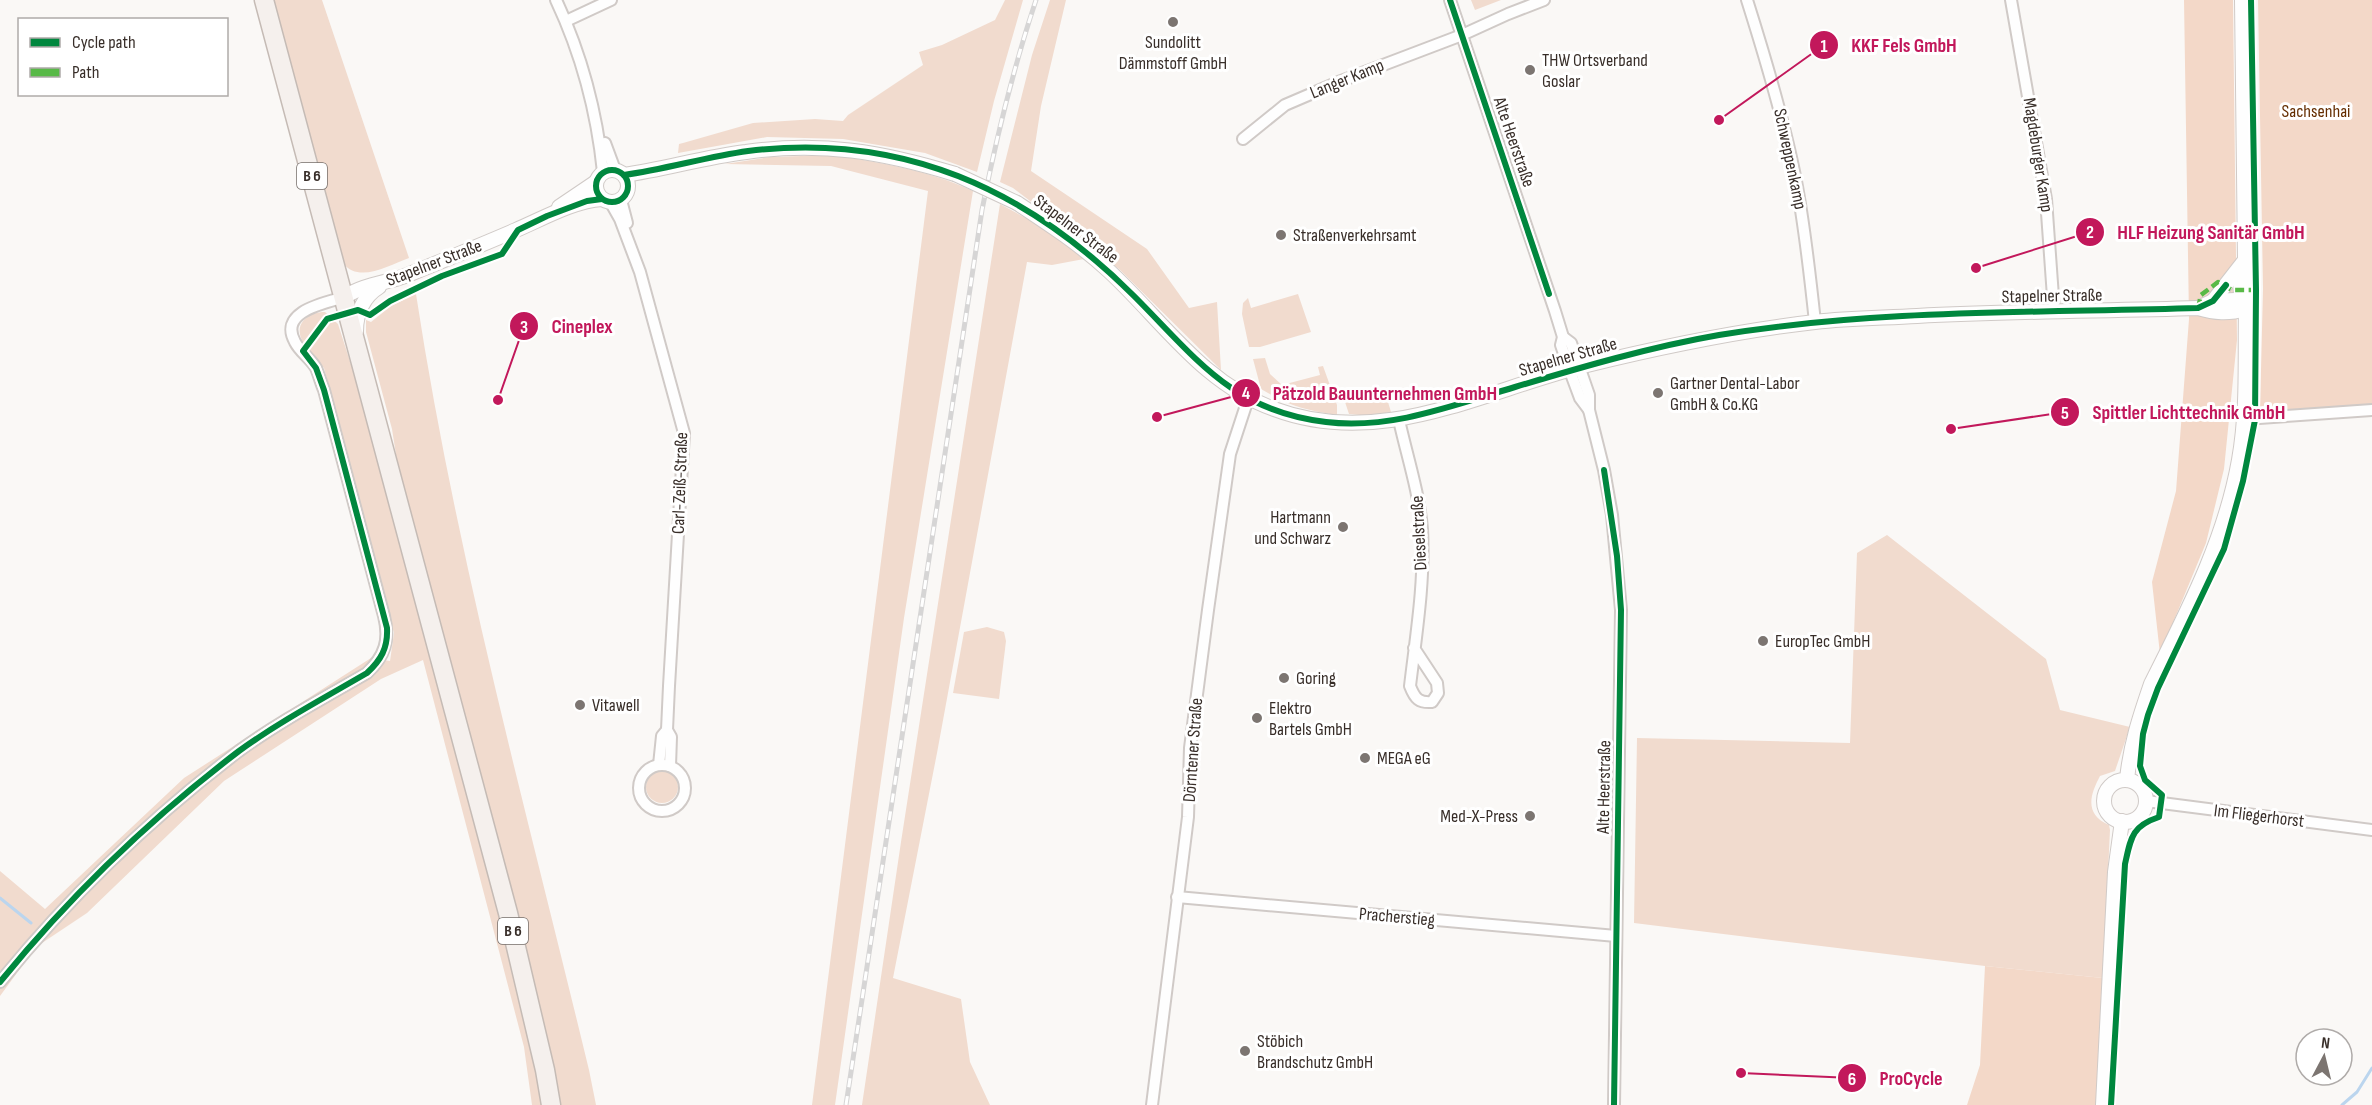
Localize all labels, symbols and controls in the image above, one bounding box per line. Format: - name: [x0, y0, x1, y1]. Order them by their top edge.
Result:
- marker: Sundolitt Dämmstoff GmbH: [1166, 15, 1180, 29]
- legend: [18, 18, 228, 96]
- callout: KKF Fels GmbH: [1809, 26, 1969, 64]
- text: Cycle path: [72, 32, 136, 53]
- place label: Sundolitt Dämmstoff GmbH: [1119, 32, 1227, 74]
- text: KKF Fels GmbH: [1851, 34, 1957, 58]
- text: 1: [1820, 36, 1828, 57]
- place label: THW Ortsverband Goslar: [1542, 50, 1648, 92]
- street label: Langer Kamp: [1307, 55, 1387, 103]
- text: Path: [72, 62, 100, 83]
- marker: THW Ortsverband Goslar: [1523, 63, 1537, 77]
- street label: Alte Heerstraße: [1488, 93, 1539, 190]
- street label: Magdeburger Kamp: [2019, 96, 2057, 214]
- park label: Sachsenhai: [2282, 101, 2350, 122]
- street label: Schweppenkamp: [1769, 107, 1811, 211]
- road number: B 6: [297, 163, 327, 189]
- street label: Stapelner Straße: [1029, 190, 1123, 268]
- callout: HLF Heizung Sanitär GmbH: [2075, 213, 2317, 251]
- text: HLF Heizung Sanitär GmbH: [2117, 221, 2305, 245]
- text: 2: [2086, 222, 2094, 243]
- place label: Straßenverkehrsamt: [1293, 225, 1417, 246]
- marker: Straßenverkehrsamt: [1274, 228, 1288, 242]
- street label: Stapelner Straße: [383, 235, 485, 291]
- street label: Stapelner Straße: [2001, 285, 2103, 307]
- callout: Cineplex: [509, 307, 624, 345]
- text: Cineplex: [551, 315, 613, 339]
- text: 3: [520, 317, 528, 338]
- street label: Stapelner Straße: [1517, 333, 1619, 381]
- place label: Gartner Dental-Labor GmbH & Co.KG: [1670, 373, 1800, 415]
- callout: Pätzold Bauunternehmen GmbH: [1231, 374, 1509, 412]
- text: Pätzold Bauunternehmen GmbH: [1273, 382, 1497, 406]
- text: 4: [1242, 383, 1251, 404]
- marker: Gartner Dental-Labor GmbH & Co.KG: [1651, 386, 1665, 400]
- callout: Spittler Lichttechnik GmbH: [2050, 393, 2297, 431]
- text: Spittler Lichttechnik GmbH: [2093, 401, 2285, 425]
- text: 5: [2061, 403, 2069, 424]
- street label: Carl-Zeiß-Straße: [668, 432, 692, 534]
- street label: Dieselstraße: [1407, 495, 1431, 571]
- place label: Hartmann und Schwarz: [1254, 507, 1332, 549]
- marker: Hartmann und Schwarz: [1336, 520, 1350, 534]
- place label: EuropTec GmbH: [1775, 631, 1870, 652]
- marker: EuropTec GmbH: [1756, 634, 1770, 648]
- place label: Goring: [1296, 668, 1336, 689]
- marker: Goring: [1277, 671, 1291, 685]
- place label: Vitawell: [592, 695, 640, 716]
- street label: Dörntener Straße: [1179, 697, 1207, 803]
- marker: Vitawell: [573, 698, 587, 712]
- place label: Elektro Bartels GmbH: [1269, 698, 1352, 740]
- marker: Elektro Bartels GmbH: [1250, 711, 1264, 725]
- street label: Alte Heerstraße: [1593, 740, 1615, 835]
- place label: MEGA eG: [1377, 748, 1431, 769]
- marker: MEGA eG: [1358, 751, 1372, 765]
- street label: Im Fliegerhorst: [2213, 800, 2306, 832]
- place label: Med-X-Press: [1440, 806, 1518, 827]
- marker: Med-X-Press: [1523, 809, 1537, 823]
- street label: Pracherstieg: [1358, 903, 1436, 931]
- road number: B 6: [498, 918, 528, 944]
- north arrow: [2294, 1027, 2354, 1087]
- place label: Stöbich Brandschutz GmbH: [1257, 1031, 1373, 1073]
- text: N: [2320, 1034, 2331, 1054]
- marker: Stöbich Brandschutz GmbH: [1238, 1044, 1252, 1058]
- callout: ProCycle: [1837, 1059, 1954, 1097]
- text: ProCycle: [1879, 1067, 1943, 1091]
- text: 6: [1848, 1069, 1856, 1090]

